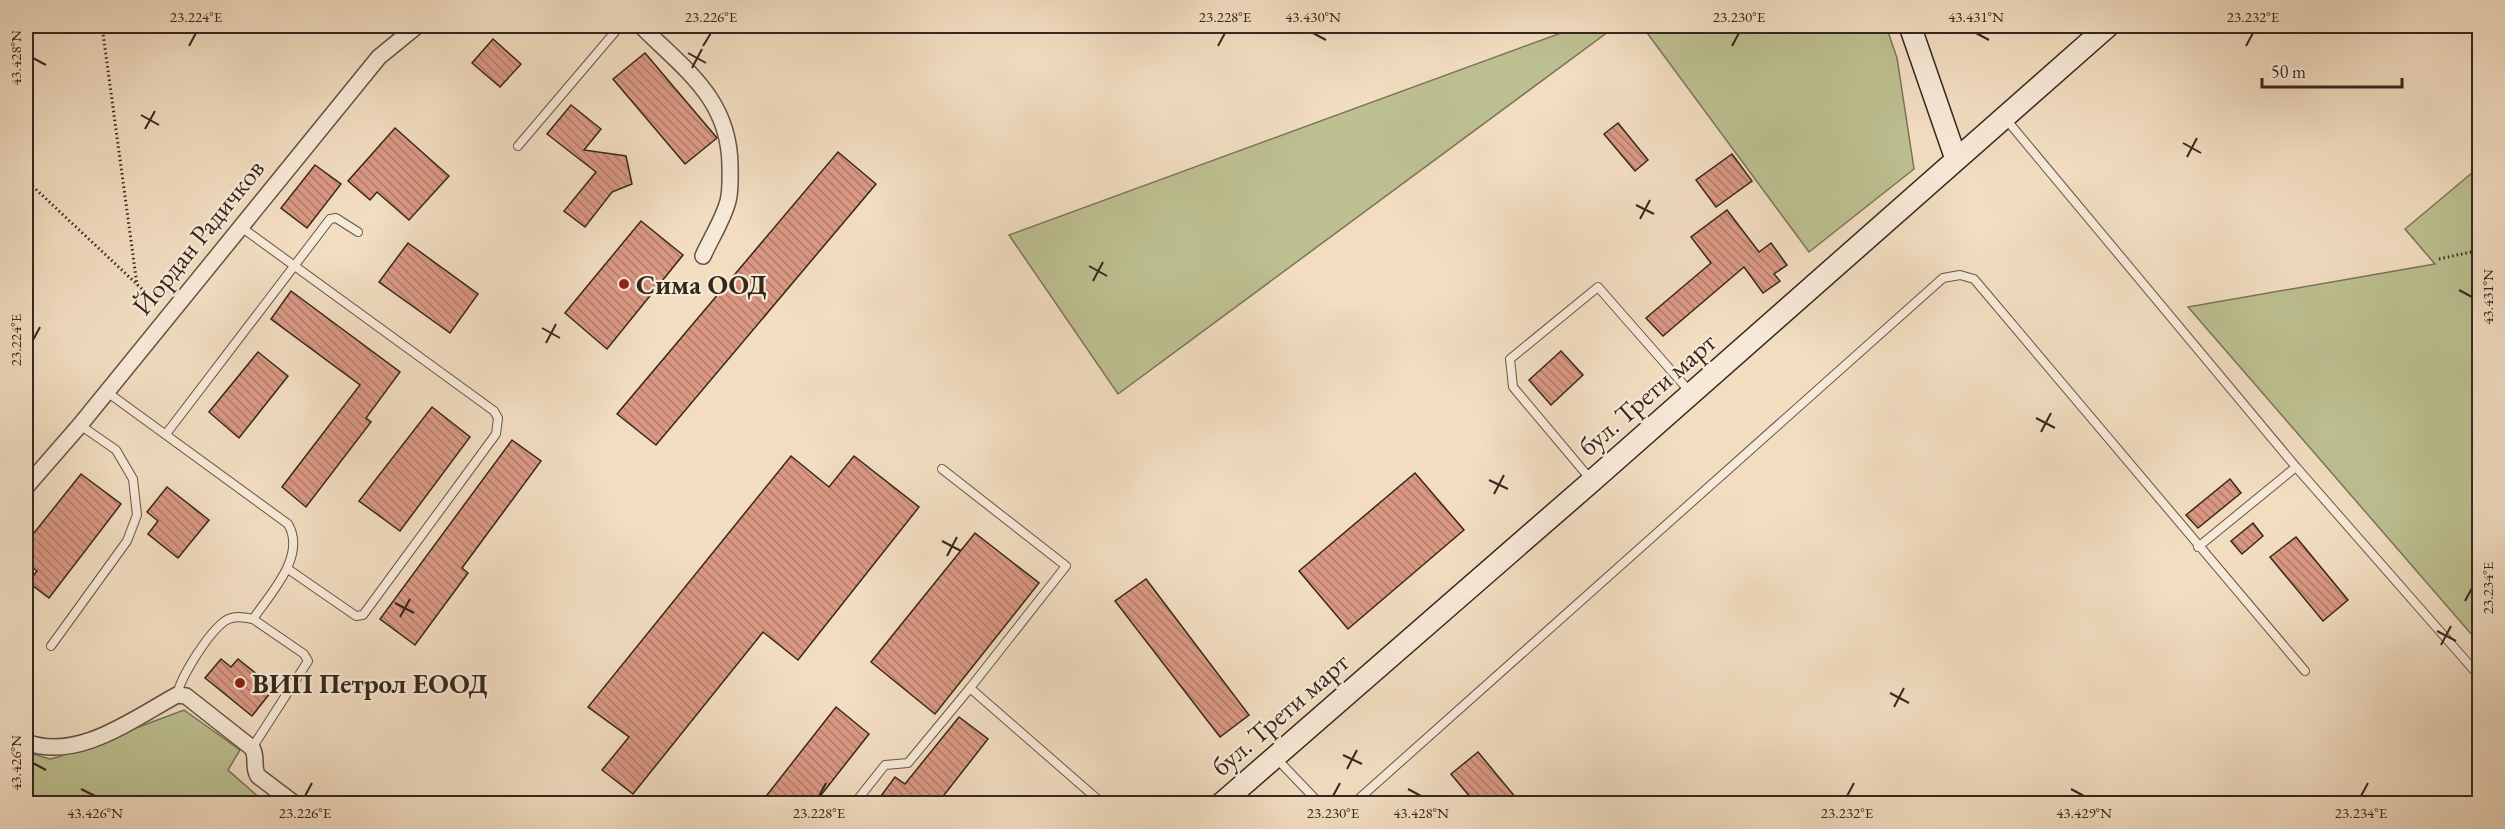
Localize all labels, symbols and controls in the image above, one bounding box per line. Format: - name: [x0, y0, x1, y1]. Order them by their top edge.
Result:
- text: 23.224°E: [170, 7, 223, 26]
- text: 23.226°E: [685, 7, 738, 26]
- text: 23.228°E: [1199, 7, 1252, 26]
- text: 43.430°N: [1285, 7, 1341, 26]
- text: 23.230°E: [1713, 7, 1766, 26]
- text: 43.431°N: [1948, 7, 2004, 26]
- text: 23.232°E: [2227, 7, 2280, 26]
- text: 43.428°N: [6, 30, 25, 86]
- scale bar: [2262, 51, 2402, 89]
- text: 50 m: [2271, 60, 2306, 83]
- street label: Йордан Радичков: [124, 152, 272, 322]
- place label: Сима ООД: [636, 267, 767, 302]
- text: 43.431°N: [2478, 269, 2497, 325]
- marker: Сима ООД: [617, 277, 631, 291]
- text: 23.224°E: [6, 313, 25, 366]
- street label: бул. Трети март: [1571, 325, 1723, 463]
- text: 23.234°E: [2478, 561, 2497, 614]
- street label: бул. Трети март: [1204, 645, 1356, 783]
- place label: ВИП Петрол ЕООД: [252, 666, 488, 701]
- marker: ВИП Петрол ЕООД: [233, 676, 247, 690]
- text: 43.426°N: [6, 735, 25, 791]
- text: 43.426°N: [67, 803, 123, 822]
- text: 23.226°E: [279, 803, 332, 822]
- text: 23.228°E: [793, 803, 846, 822]
- text: 23.230°E: [1307, 803, 1360, 822]
- text: 43.428°N: [1393, 803, 1449, 822]
- text: 23.232°E: [1821, 803, 1874, 822]
- text: 43.429°N: [2056, 803, 2112, 822]
- text: 23.234°E: [2335, 803, 2388, 822]

